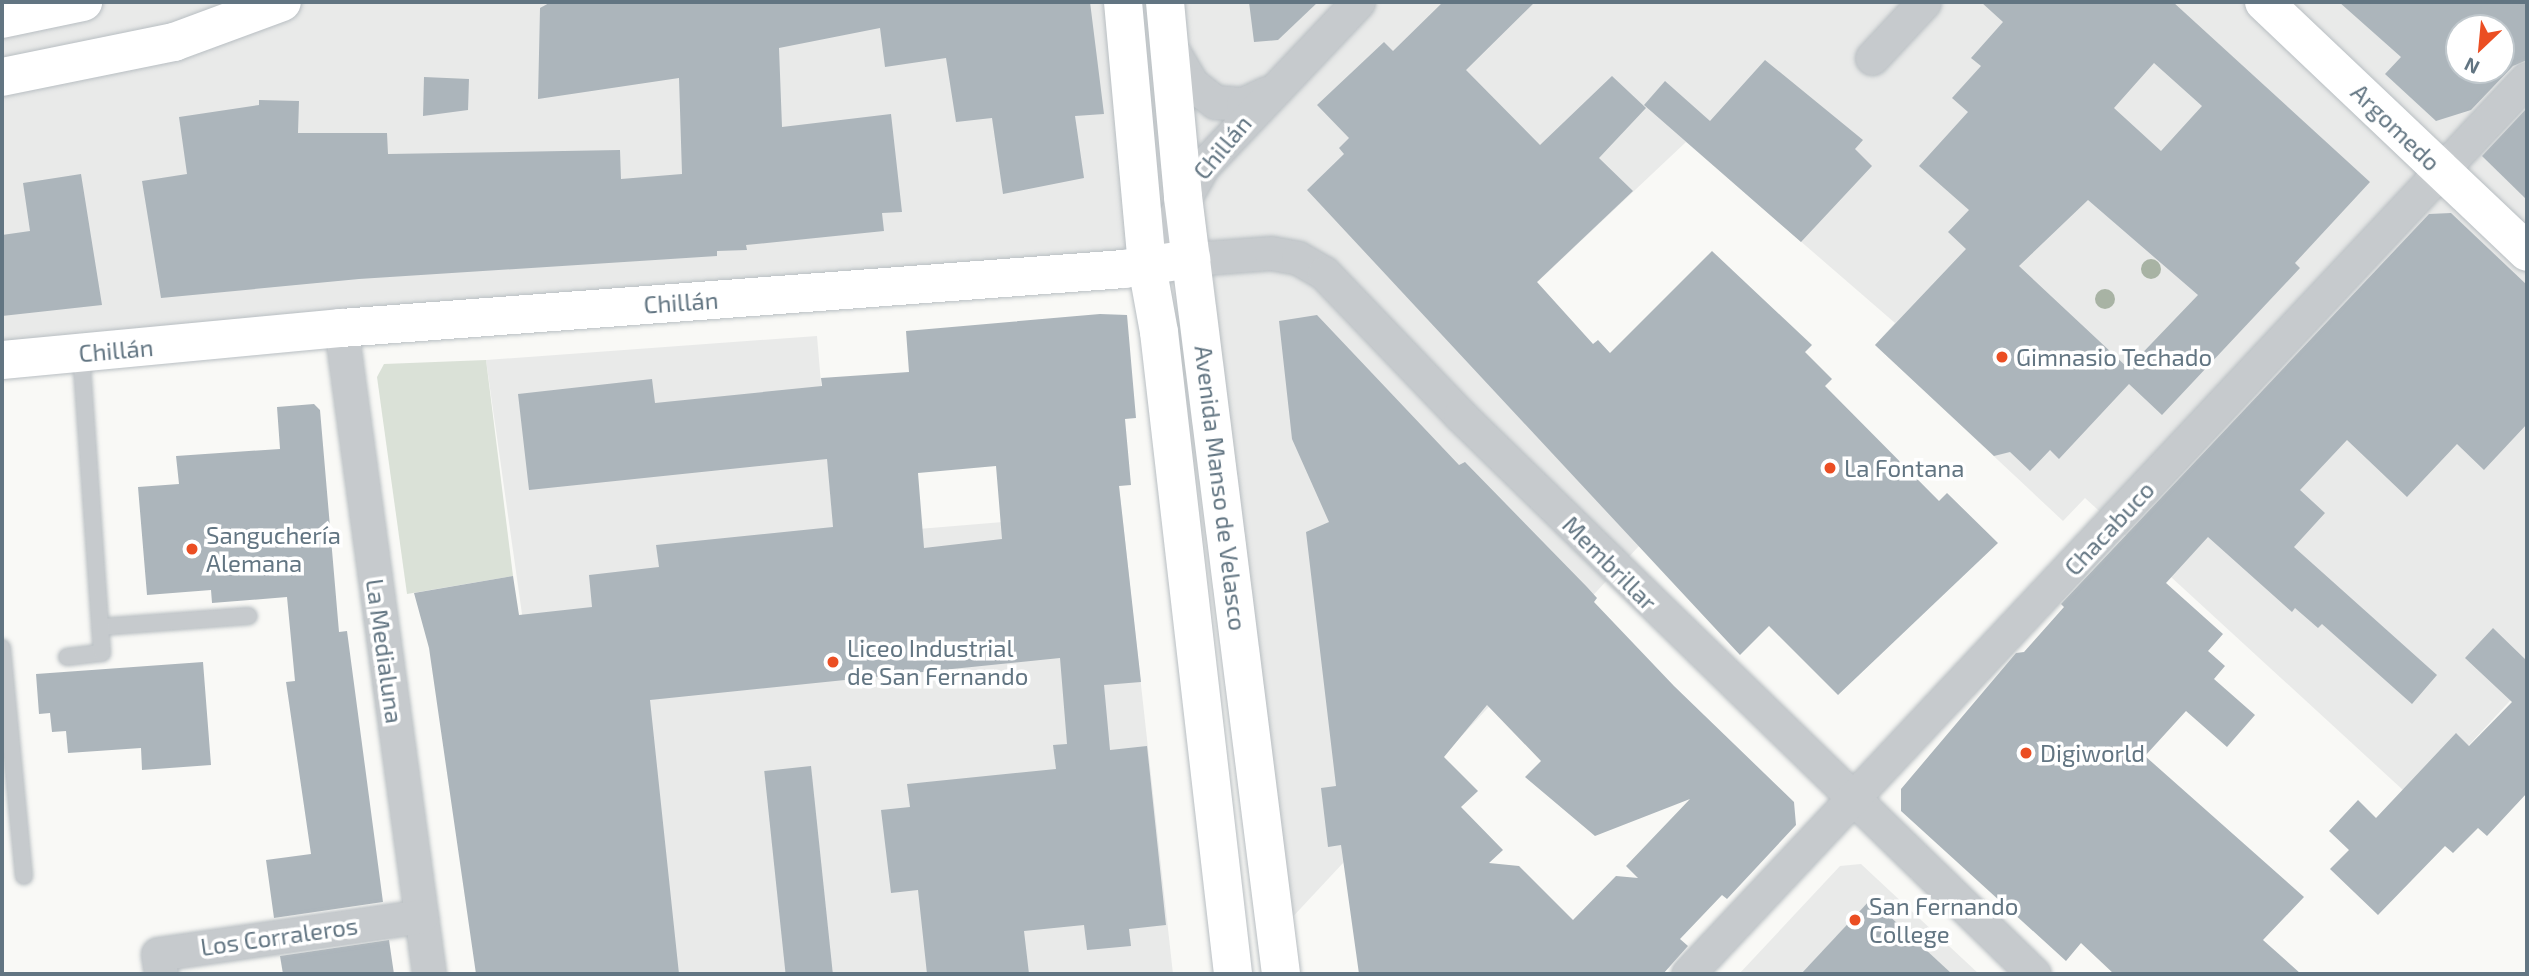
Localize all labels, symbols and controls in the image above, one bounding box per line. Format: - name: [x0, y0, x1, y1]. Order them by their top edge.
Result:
- north arrow: [2445, 14, 2515, 84]
- text: N: [2460, 53, 2483, 80]
- street label: Argomedo: [2345, 78, 2447, 176]
- street label: Chillán: [1187, 109, 1257, 185]
- street label: Chillán: [643, 285, 719, 319]
- street label: Chillán: [77, 332, 155, 368]
- street label: Avenida Manso de Velasco: [1189, 343, 1253, 633]
- place label: Gimnasio Techado: [2016, 343, 2213, 371]
- marker: Gimnasio Techado: [1994, 349, 2010, 365]
- place label: La Fontana: [1844, 454, 1964, 482]
- marker: La Fontana: [1822, 460, 1838, 476]
- street label: Chacabuco: [2058, 475, 2160, 581]
- street label: Membrillar: [1557, 510, 1663, 616]
- place label: Sanguchería Alemana: [206, 521, 341, 577]
- marker: Sanguchería Alemana: [184, 541, 200, 557]
- street label: La Medialuna: [361, 577, 409, 725]
- place label: Liceo Industrial de San Fernando: [847, 634, 1028, 690]
- marker: Liceo Industrial de San Fernando: [825, 654, 841, 670]
- place label: Digiworld: [2040, 739, 2145, 767]
- marker: Digiworld: [2018, 745, 2034, 761]
- place label: San Fernando College: [1869, 892, 2018, 948]
- street label: Los Corraleros: [199, 911, 359, 961]
- marker: San Fernando College: [1847, 912, 1863, 928]

